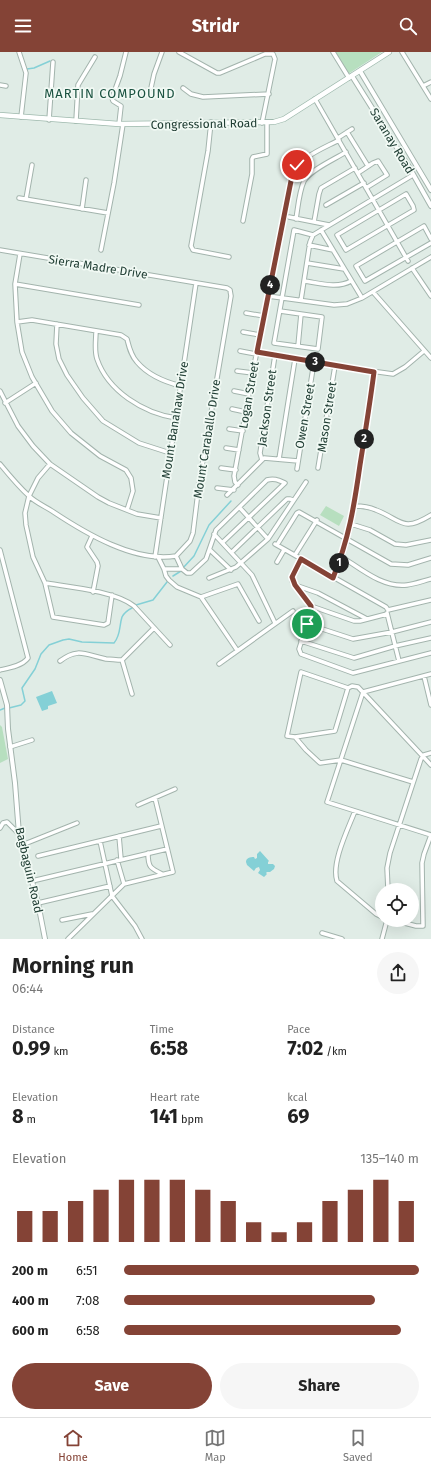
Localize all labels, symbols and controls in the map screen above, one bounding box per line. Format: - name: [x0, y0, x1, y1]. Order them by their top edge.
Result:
- icon: menu: [12, 15, 34, 37]
- text: Stridr: [192, 15, 239, 37]
- icon: search: [397, 15, 419, 37]
- district label: MARTIN COMPOUND: [44, 86, 176, 101]
- street label: Saranay Road: [367, 106, 417, 176]
- street label: Congressional Road: [150, 116, 258, 132]
- pin: [280, 148, 314, 182]
- icon: check: [286, 154, 308, 176]
- street label: Sierra Madre Drive: [47, 252, 149, 282]
- pin: 4: [260, 275, 280, 295]
- text: 4: [267, 278, 273, 291]
- pin: 3: [305, 352, 325, 372]
- text: 3: [312, 355, 318, 368]
- street label: Mount Banahaw Drive: [159, 360, 191, 480]
- street label: Logan Street: [236, 360, 262, 430]
- street label: Jackson Street: [255, 368, 279, 447]
- street label: Mount Caraballo Drive: [191, 378, 223, 500]
- street label: Mason Street: [315, 380, 340, 453]
- street label: Owen Street: [292, 382, 318, 450]
- pin: 2: [354, 429, 374, 449]
- text: 2: [361, 432, 367, 445]
- pin: 1: [329, 553, 349, 573]
- text: 1: [336, 556, 342, 569]
- pin: [290, 607, 324, 641]
- icon: arrive: [296, 613, 318, 635]
- street label: Bagbaguin Road: [12, 826, 46, 914]
- map controls: [375, 883, 419, 927]
- button: locate: [375, 883, 419, 927]
- text: Morning run: [12, 952, 134, 979]
- button: share: [377, 952, 419, 994]
- text: 06:44: [12, 981, 43, 996]
- text: Distance: [12, 1023, 55, 1036]
- text: Time: [150, 1023, 174, 1036]
- text: Pace: [287, 1023, 310, 1036]
- text: 0.99: [12, 1036, 50, 1060]
- text: 6:58: [150, 1036, 188, 1060]
- text: 7:02: [287, 1036, 323, 1060]
- text: km: [50, 1045, 68, 1058]
- text: /km: [323, 1045, 347, 1058]
- text: Elevation: [12, 1091, 58, 1104]
- text: Heart rate: [150, 1091, 200, 1104]
- text: kcal: [287, 1091, 307, 1104]
- text: 8: [12, 1104, 24, 1128]
- text: 141: [150, 1104, 178, 1128]
- text: 69: [287, 1104, 310, 1128]
- text: m: [24, 1113, 36, 1126]
- text: bpm: [178, 1113, 204, 1126]
- text: Elevation: [12, 1151, 66, 1166]
- text: 135–140 m: [360, 1151, 419, 1166]
- text: 200 m: [12, 1263, 48, 1278]
- text: 6:51: [76, 1263, 98, 1278]
- text: 400 m: [12, 1293, 49, 1308]
- text: 7:08: [76, 1293, 99, 1308]
- text: 600 m: [12, 1323, 49, 1338]
- text: 6:58: [76, 1323, 100, 1338]
- button: Save: [12, 1363, 212, 1409]
- button: Share: [220, 1363, 419, 1409]
- tab: Home: [58, 1427, 88, 1464]
- tab: Map: [204, 1427, 226, 1464]
- tab: Saved: [343, 1427, 373, 1464]

